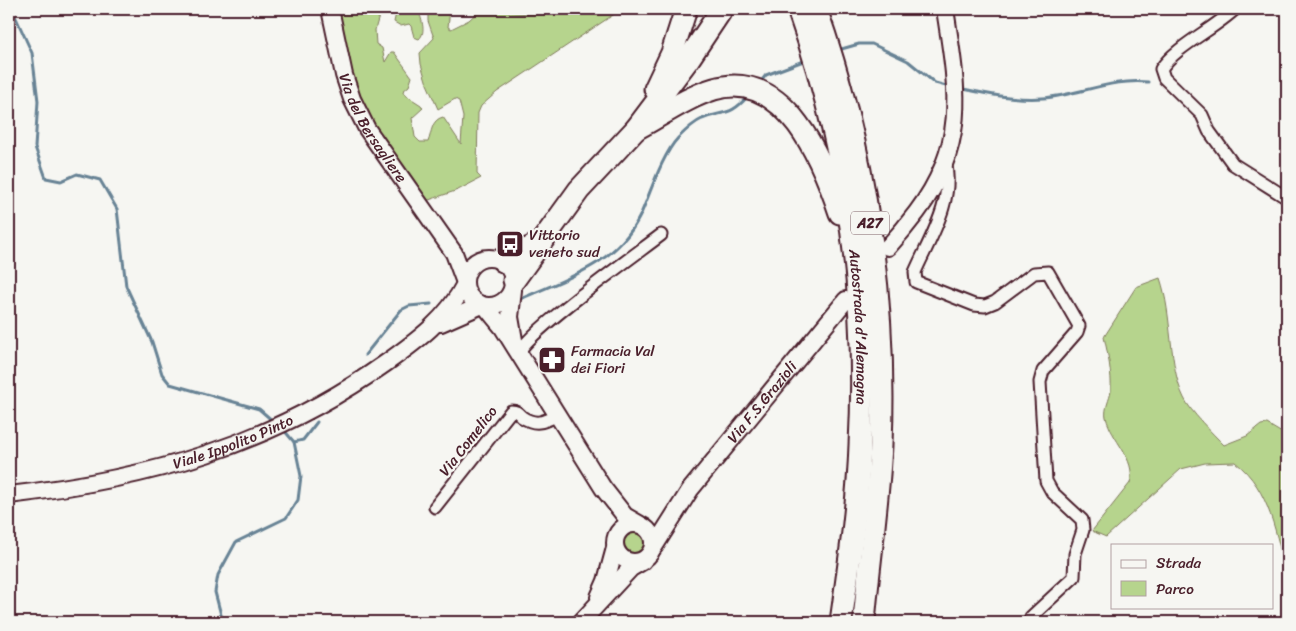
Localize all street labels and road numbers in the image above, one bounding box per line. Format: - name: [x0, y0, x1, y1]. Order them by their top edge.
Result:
- street label: Via del Bersagliere: [331, 70, 414, 189]
- road number: A27: [851, 212, 889, 234]
- street label: Autostrada d'Alemagna: [841, 247, 875, 405]
- street label: Via F.S.Grazioli: [720, 355, 804, 449]
- street label: Via Comelico: [432, 400, 504, 482]
- street label: Viale Ippolito Pinto: [170, 407, 298, 477]

